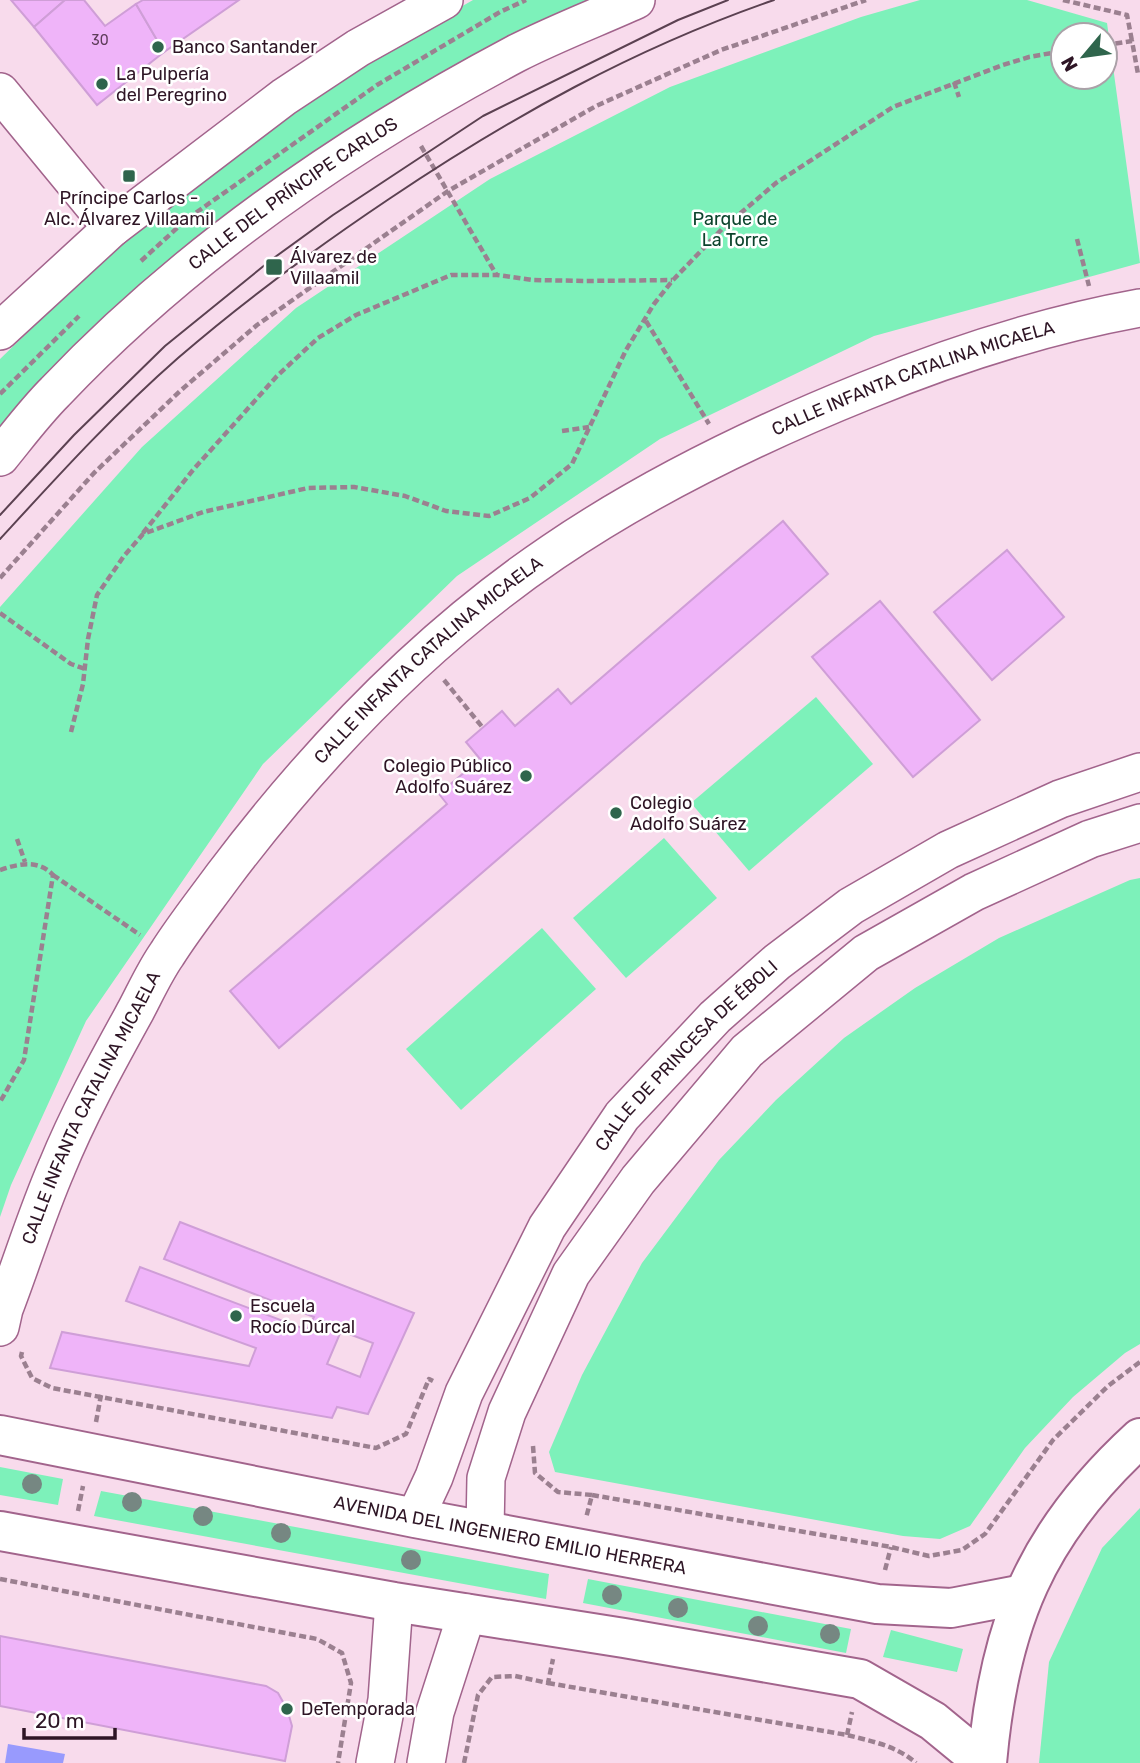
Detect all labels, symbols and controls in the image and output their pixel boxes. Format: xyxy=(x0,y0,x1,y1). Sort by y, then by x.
north arrow xyxy=(1049,21,1119,91)
house number: 30 xyxy=(91,32,109,49)
place label: Banco Santander xyxy=(172,36,317,58)
marker: Banco Santander xyxy=(150,39,166,55)
text: N xyxy=(1056,52,1083,76)
place label: La Pulpería del Peregrino xyxy=(116,63,227,106)
marker: La Pulpería del Peregrino xyxy=(94,76,110,92)
street label: CALLE DEL PRÍNCIPE CARLOS xyxy=(184,112,402,275)
marker: Príncipe Carlos - Alc. Álvarez Villaamil xyxy=(121,168,137,184)
place label: Príncipe Carlos - Alc. Álvarez Villaamil xyxy=(44,187,214,230)
park label: Parque de La Torre xyxy=(693,208,777,251)
place label: Álvarez de Villaamil xyxy=(290,246,377,289)
marker: Álvarez de Villaamil xyxy=(264,257,284,277)
street label: CALLE INFANTA CATALINA MICAELA xyxy=(768,316,1057,440)
street label: CALLE INFANTA CATALINA MICAELA xyxy=(309,552,547,768)
place label: Colegio Público Adolfo Suárez xyxy=(383,755,512,798)
marker: Colegio Público Adolfo Suárez xyxy=(518,768,534,784)
place label: Colegio Adolfo Suárez xyxy=(630,792,747,835)
marker: Colegio Adolfo Suárez xyxy=(608,805,624,821)
street label: CALLE DE PRINCESA DE ÉBOLI xyxy=(591,956,782,1155)
street label: CALLE INFANTA CATALINA MICAELA xyxy=(17,967,165,1247)
place label: Escuela Rocío Dúrcal xyxy=(250,1295,355,1338)
marker: Escuela Rocío Dúrcal xyxy=(228,1308,244,1324)
street label: AVENIDA DEL INGENIERO EMILIO HERRERA xyxy=(332,1491,688,1579)
scale bar xyxy=(24,1696,116,1740)
place label: DeTemporada xyxy=(301,1698,415,1720)
marker: DeTemporada xyxy=(279,1701,295,1717)
text: 20 m xyxy=(35,1708,84,1733)

